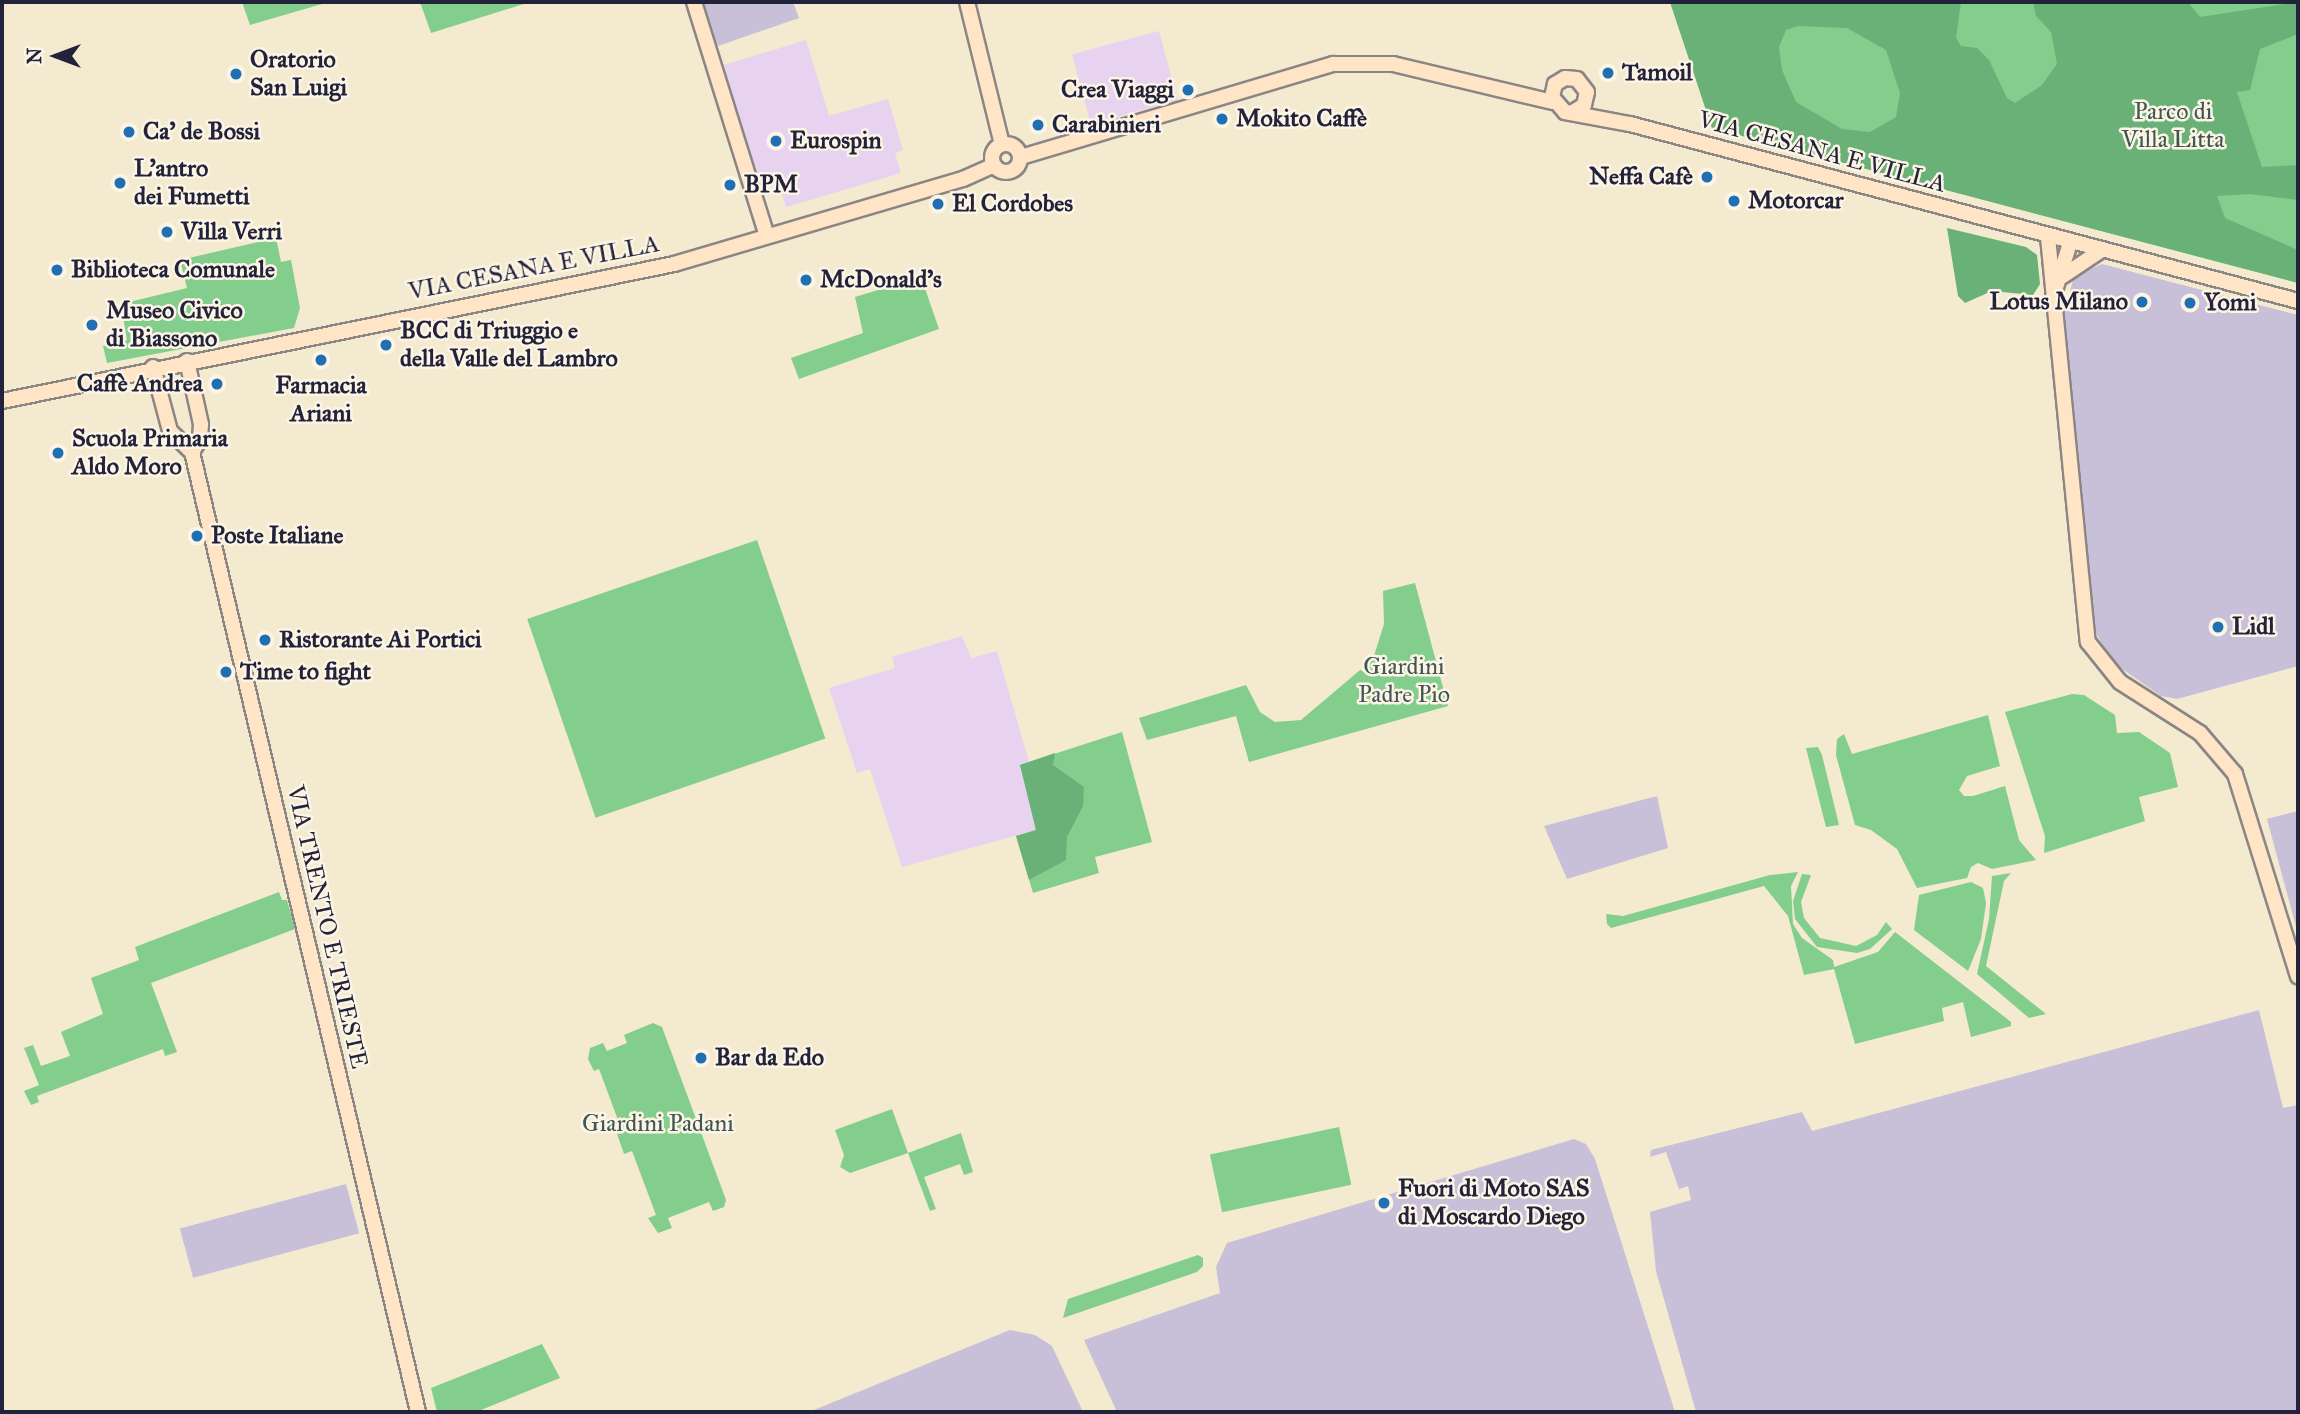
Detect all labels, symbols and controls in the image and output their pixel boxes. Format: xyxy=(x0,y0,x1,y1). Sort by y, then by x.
north arrow xyxy=(21,21,91,91)
place label: Oratorio San Luigi xyxy=(250,46,347,102)
text: N xyxy=(23,48,46,64)
place label: Tamoil xyxy=(1622,59,1693,87)
marker: Tamoil xyxy=(1600,65,1616,81)
marker: Oratorio San Luigi xyxy=(228,66,244,82)
place label: Crea Viaggi xyxy=(1061,76,1174,104)
marker: Crea Viaggi xyxy=(1180,82,1196,98)
park label: Parco di Villa Litta xyxy=(2122,98,2224,154)
place label: Mokito Caffè xyxy=(1236,105,1367,133)
street label: VIA CESANA E VILLA xyxy=(1695,105,1949,199)
place label: Carabinieri xyxy=(1052,111,1161,139)
marker: Mokito Caffè xyxy=(1214,111,1230,127)
marker: Carabinieri xyxy=(1030,117,1046,133)
place label: Ca' de Bossi xyxy=(143,118,260,146)
marker: Ca' de Bossi xyxy=(121,124,137,140)
place label: Eurospin xyxy=(790,127,881,155)
marker: Eurospin xyxy=(768,133,784,149)
place label: L'antro dei Fumetti xyxy=(134,155,250,211)
place label: Neffa Cafè xyxy=(1589,163,1693,191)
marker: Neffa Cafè xyxy=(1699,169,1715,185)
place label: BPM xyxy=(744,171,798,199)
marker: L'antro dei Fumetti xyxy=(112,175,128,191)
marker: BPM xyxy=(722,177,738,193)
place label: Motorcar xyxy=(1748,187,1844,215)
place label: El Cordobes xyxy=(952,190,1073,218)
marker: Motorcar xyxy=(1726,193,1742,209)
marker: El Cordobes xyxy=(930,196,946,212)
place label: Villa Verri xyxy=(181,218,282,246)
marker: Villa Verri xyxy=(159,224,175,240)
street label: VIA CESANA E VILLA xyxy=(406,230,662,306)
place label: Biblioteca Comunale xyxy=(71,256,275,284)
marker: Biblioteca Comunale xyxy=(49,262,65,278)
place label: McDonald's xyxy=(820,266,942,294)
marker: McDonald's xyxy=(798,272,814,288)
place label: Lotus Milano xyxy=(1990,288,2128,316)
place label: Yomi xyxy=(2204,289,2257,317)
marker: Lotus Milano xyxy=(2134,294,2150,310)
marker: Yomi xyxy=(2182,295,2198,311)
place label: Museo Civico di Biassono xyxy=(106,297,243,353)
marker: Museo Civico di Biassono xyxy=(84,317,100,333)
place label: BCC di Triuggio e della Valle del Lambro xyxy=(400,317,618,373)
marker: BCC di Triuggio e della Valle del Lambro xyxy=(378,337,394,353)
marker: Farmacia Ariani xyxy=(313,352,329,368)
place label: Caffè Andrea xyxy=(77,370,203,398)
place label: Farmacia Ariani xyxy=(275,372,367,428)
marker: Caffè Andrea xyxy=(209,376,225,392)
place label: Scuola Primaria Aldo Moro xyxy=(72,425,228,481)
marker: Scuola Primaria Aldo Moro xyxy=(50,445,66,461)
place label: Poste Italiane xyxy=(211,522,343,550)
marker: Poste Italiane xyxy=(189,528,205,544)
place label: Lidl xyxy=(2232,613,2275,641)
marker: Lidl xyxy=(2210,619,2226,635)
place label: Ristorante Ai Portici xyxy=(279,626,482,654)
marker: Ristorante Ai Portici xyxy=(257,632,273,648)
park label: Giardini Padre Pio xyxy=(1358,653,1450,709)
place label: Time to fight xyxy=(240,658,371,686)
marker: Time to fight xyxy=(218,664,234,680)
street label: VIA TRENTO E TRIESTE xyxy=(280,783,374,1071)
place label: Bar da Edo xyxy=(715,1044,824,1072)
marker: Bar da Edo xyxy=(693,1050,709,1066)
park label: Giardini Padani xyxy=(582,1110,734,1138)
place label: Fuori di Moto SAS di Moscardo Diego xyxy=(1398,1175,1589,1231)
marker: Fuori di Moto SAS di Moscardo Diego xyxy=(1376,1195,1392,1211)

